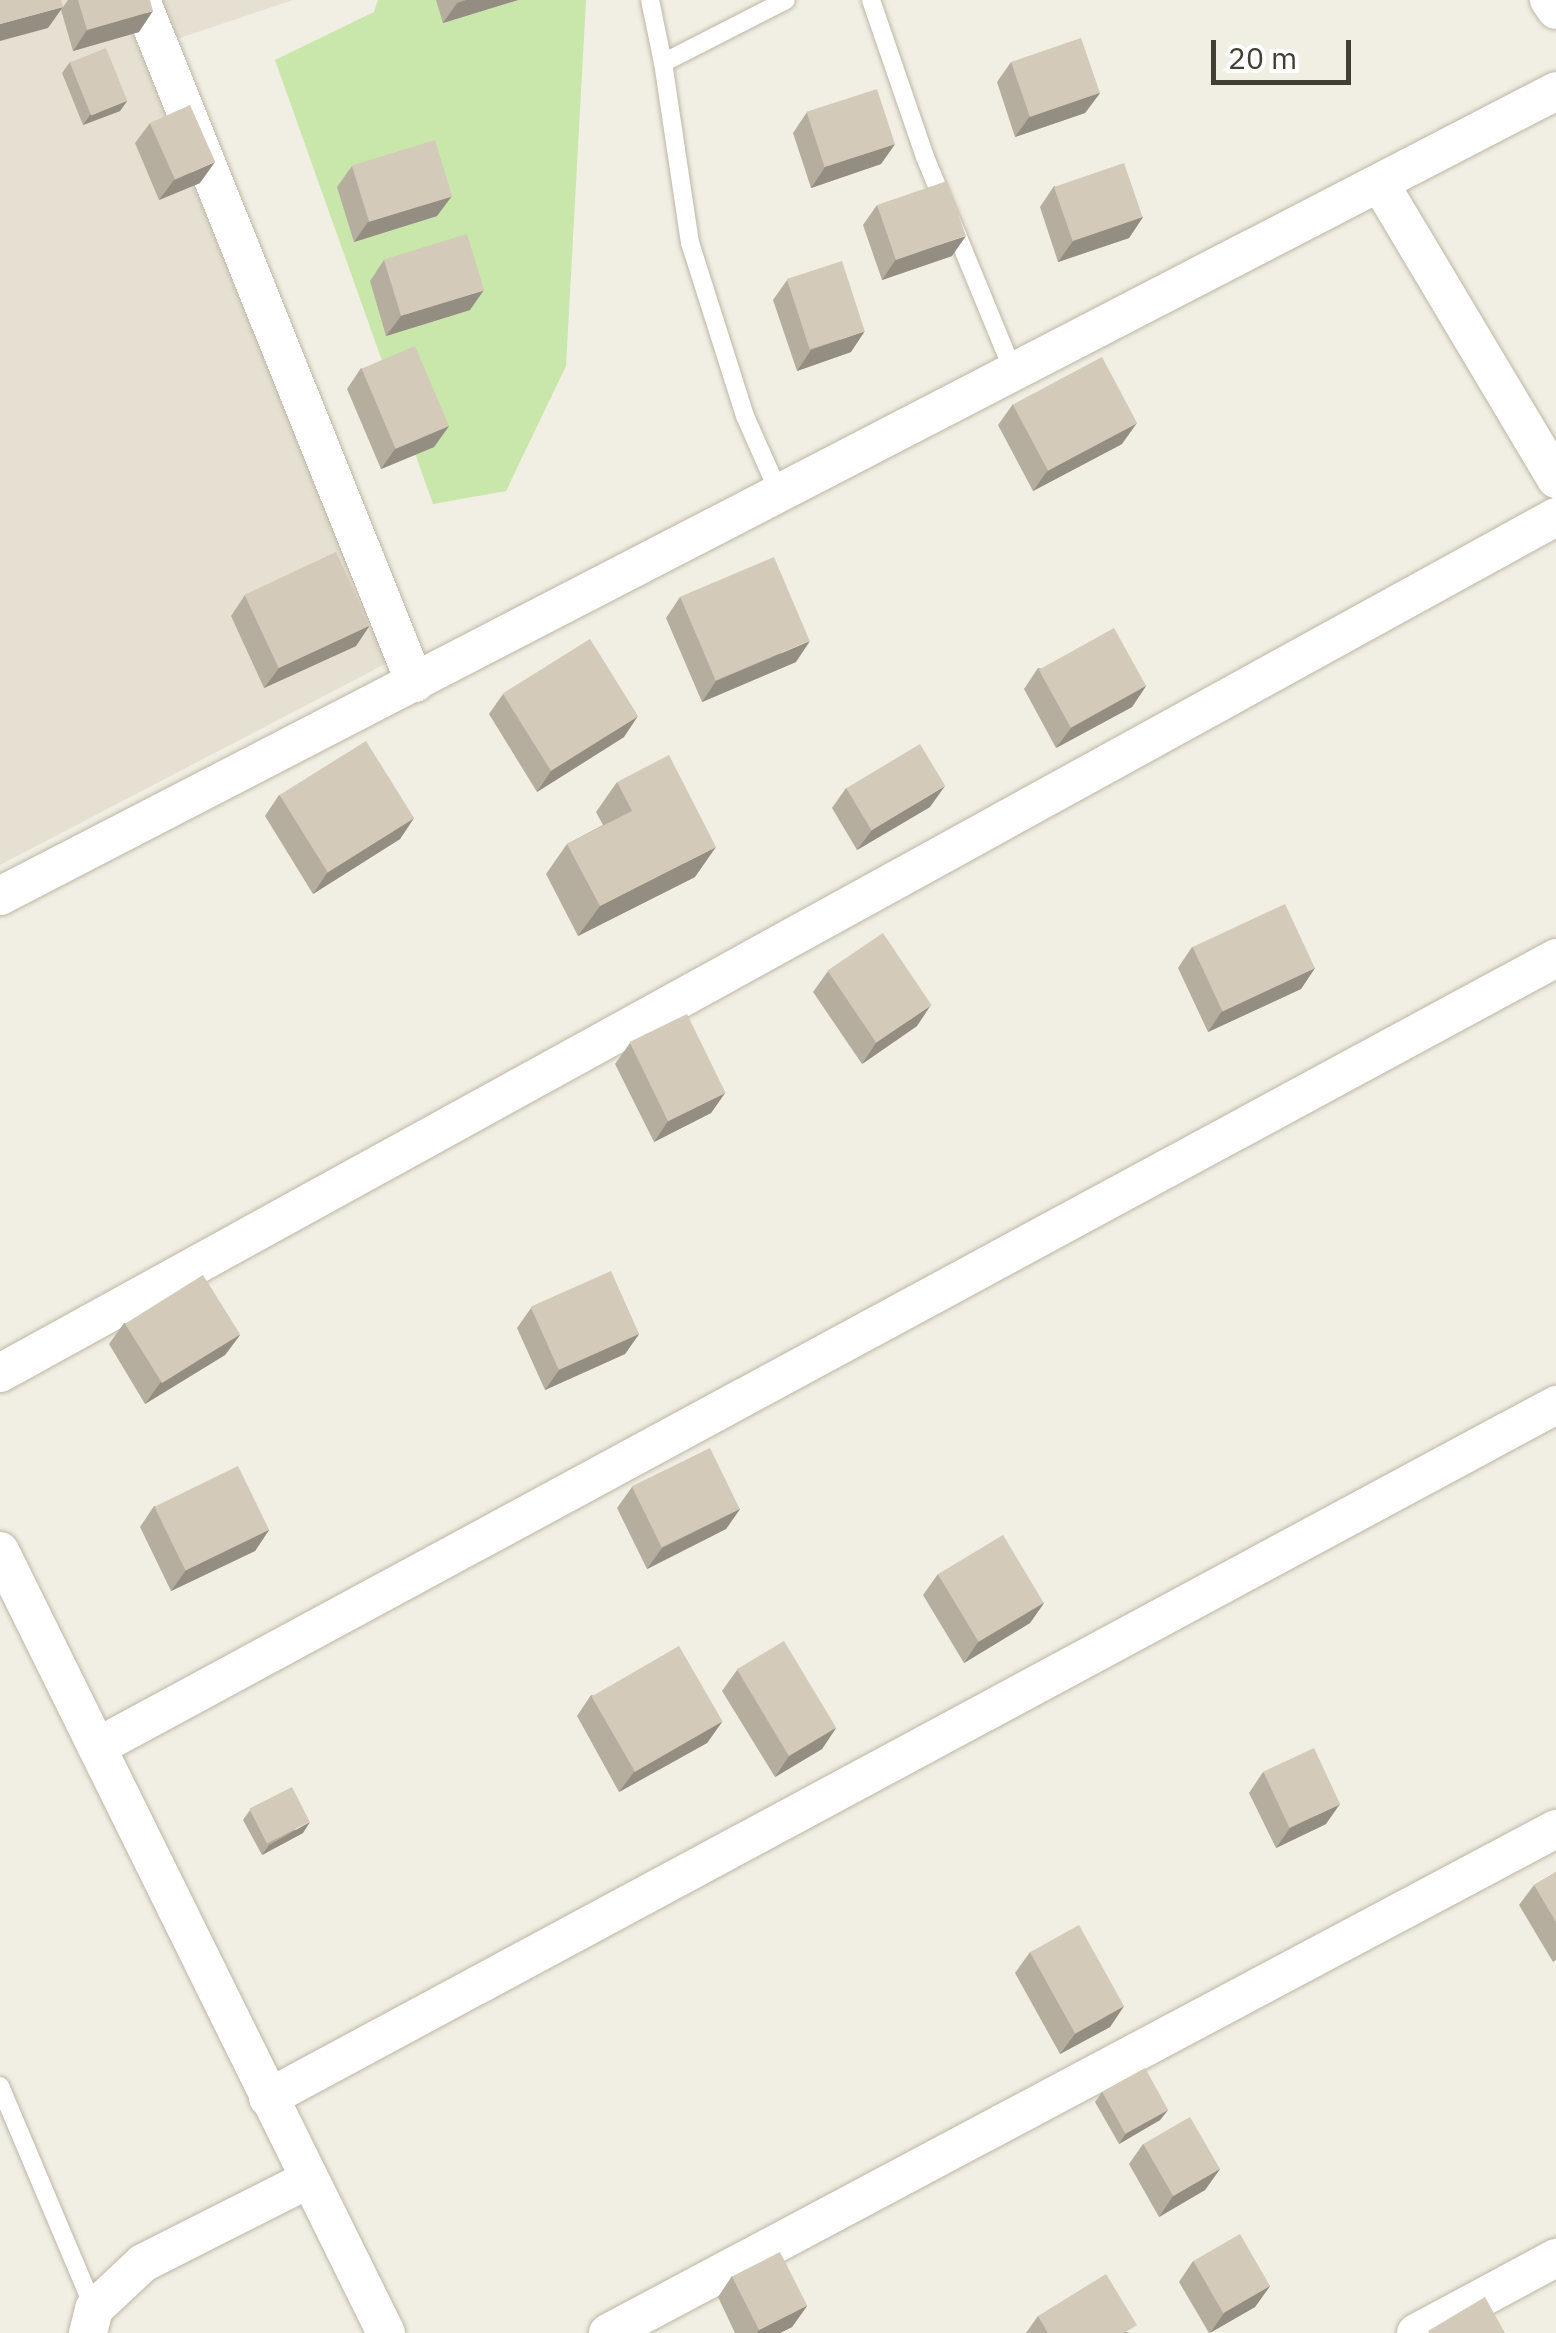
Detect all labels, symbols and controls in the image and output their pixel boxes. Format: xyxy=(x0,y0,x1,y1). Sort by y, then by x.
scale bar xyxy=(1216,20,1356,82)
text: 20 m xyxy=(1228,38,1297,77)

